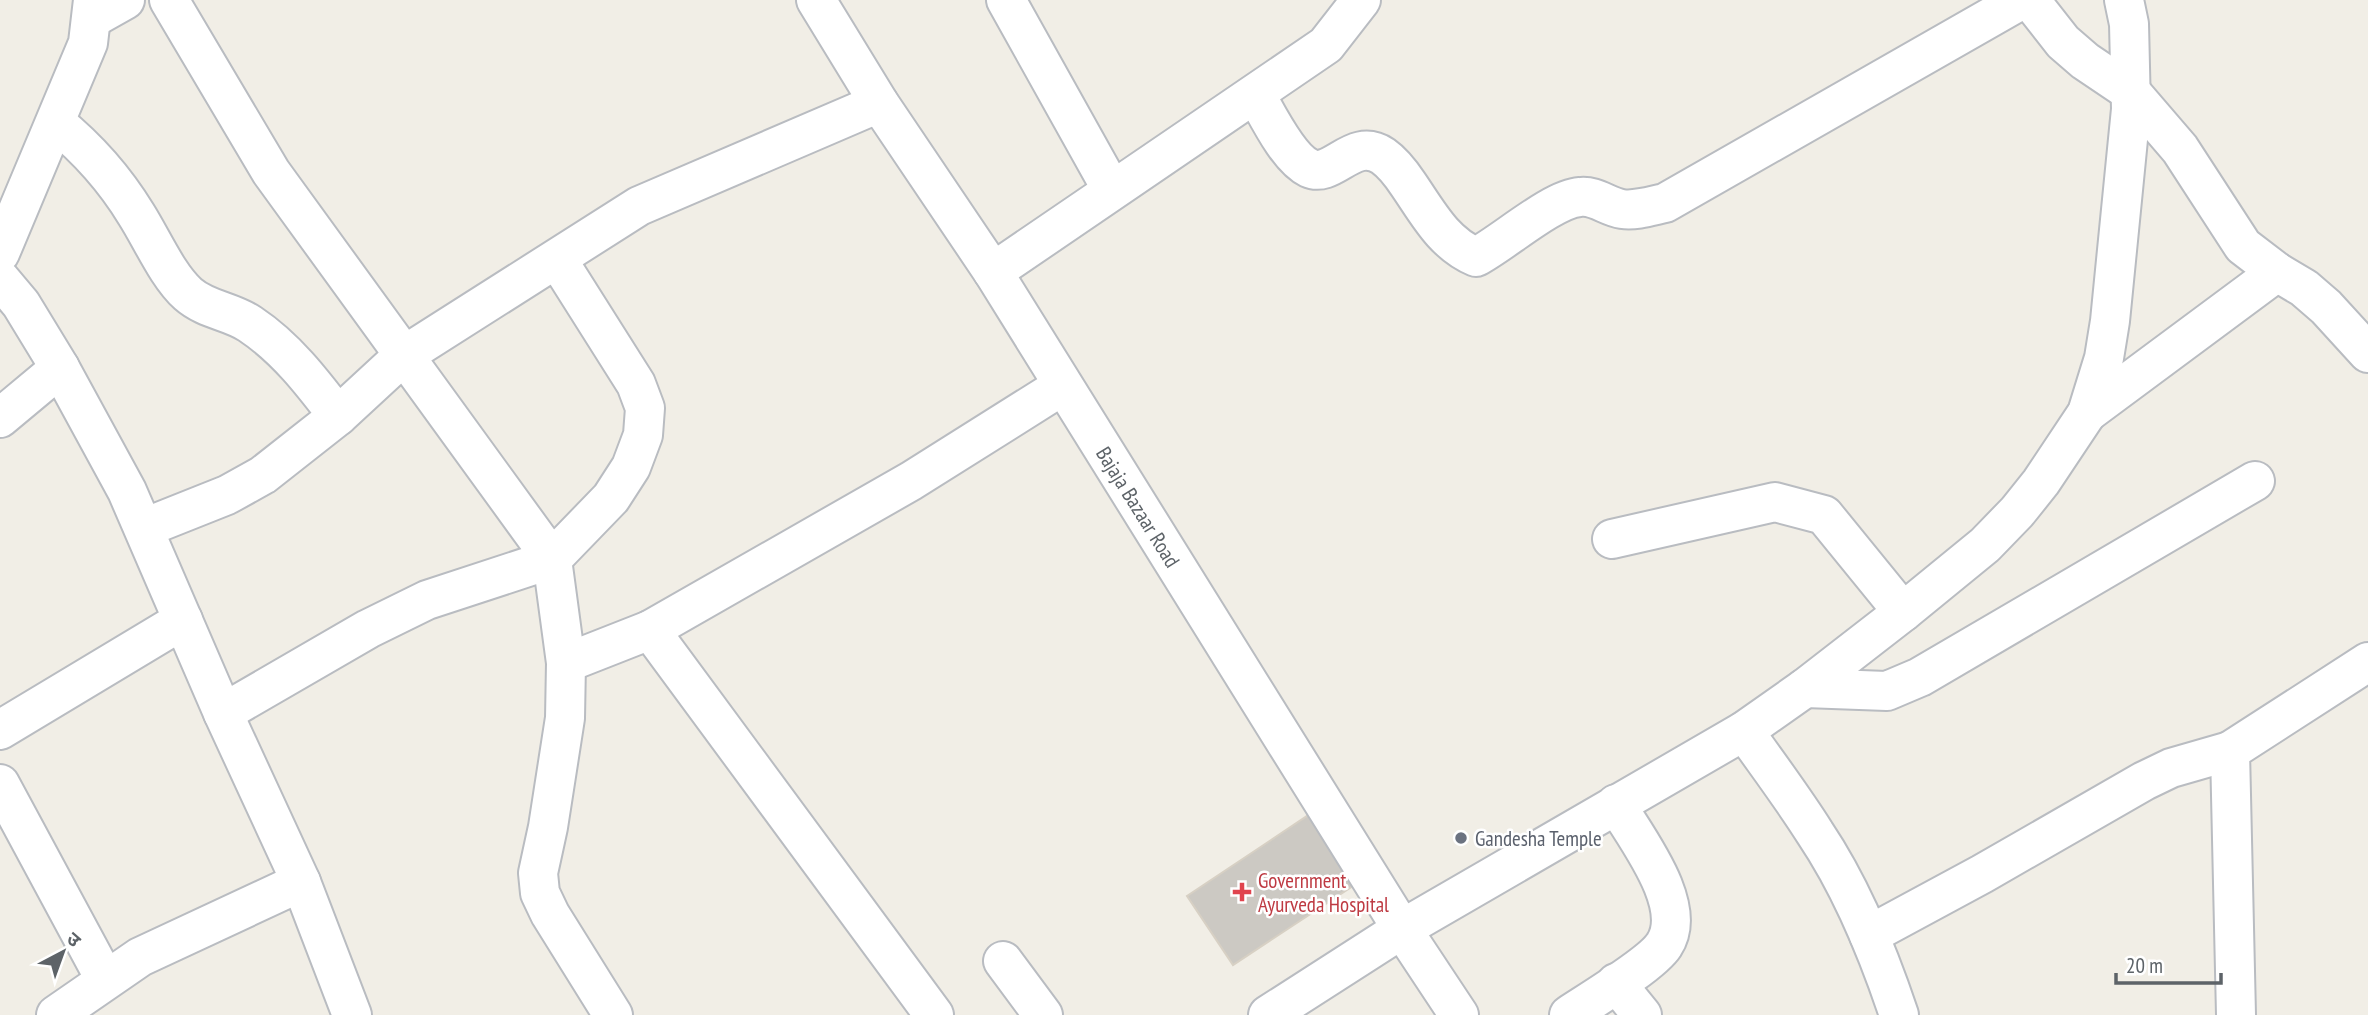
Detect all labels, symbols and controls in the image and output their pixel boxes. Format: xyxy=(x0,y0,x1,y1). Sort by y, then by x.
street label: Bajaja Bazaar Road xyxy=(1090,442,1186,572)
place label: Gandesha Temple xyxy=(1475,825,1602,852)
marker: Gandesha Temple xyxy=(1453,830,1469,846)
place label: Government Ayurveda Hospital xyxy=(1258,867,1389,918)
marker: Government Ayurveda Hospital xyxy=(1232,882,1252,902)
north arrow xyxy=(28,917,98,987)
text: उ xyxy=(62,926,87,952)
scale bar xyxy=(2116,942,2221,986)
text: 20 m xyxy=(2126,952,2163,979)

